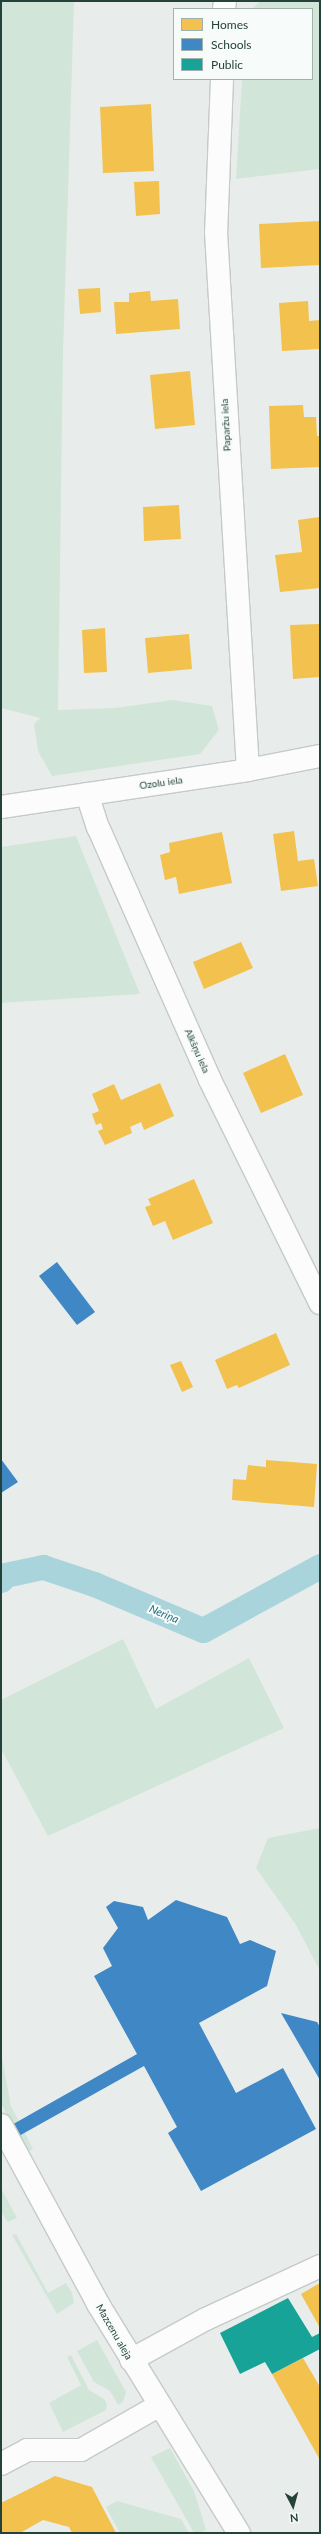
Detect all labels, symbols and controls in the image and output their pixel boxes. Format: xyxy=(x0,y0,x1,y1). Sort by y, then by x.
legend xyxy=(173,8,313,80)
text: Homes xyxy=(211,17,248,32)
text: Schools xyxy=(211,37,252,52)
text: Public xyxy=(211,57,243,72)
street label: Paparžu iela xyxy=(219,398,233,452)
street label: Ozolu iela xyxy=(139,774,183,792)
street label: Alkšņu iela xyxy=(182,1027,212,1075)
water label: Neriņa xyxy=(147,1602,181,1626)
street label: Mazcenu aleja xyxy=(93,2302,135,2362)
north arrow xyxy=(273,2486,313,2526)
text: N xyxy=(289,2512,299,2525)

